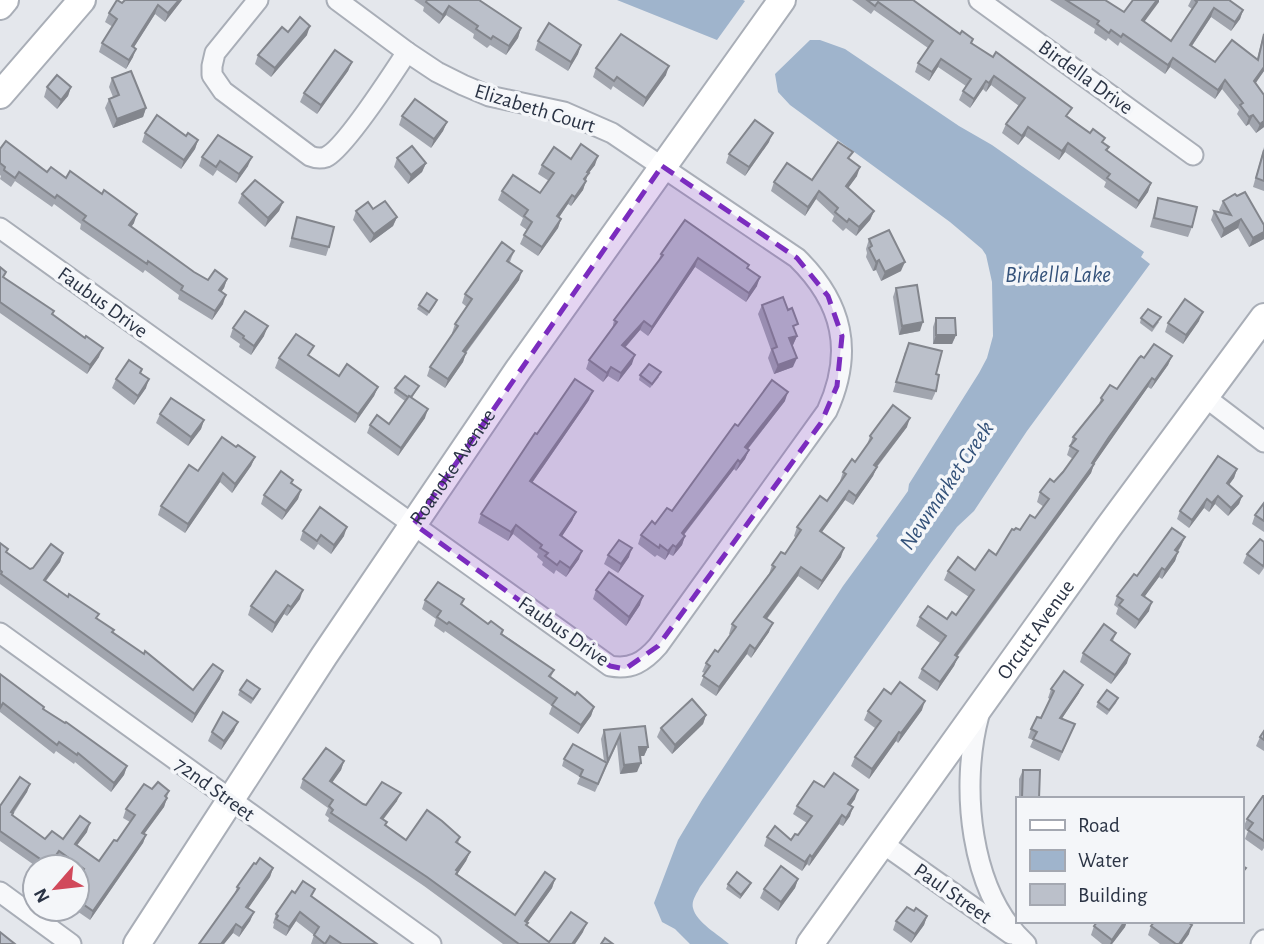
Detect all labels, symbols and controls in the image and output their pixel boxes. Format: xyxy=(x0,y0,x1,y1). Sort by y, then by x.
street label: Birdella Drive xyxy=(1035,36,1137,118)
street label: Elizabeth Court xyxy=(472,80,598,137)
street label: Faubus Drive xyxy=(54,263,151,342)
water label: Birdella Lake xyxy=(1005,264,1111,287)
street label: Roanoke Avenue xyxy=(406,405,499,529)
water label: Newmarket Creek xyxy=(896,417,999,554)
street label: Orcutt Avenue xyxy=(993,576,1078,683)
street label: Faubus Drive xyxy=(515,593,613,670)
street label: 72nd Street xyxy=(171,754,259,825)
legend xyxy=(1016,797,1243,923)
text: Road xyxy=(1078,815,1120,836)
text: Water xyxy=(1078,850,1128,871)
north arrow xyxy=(21,853,91,923)
street label: Paul Street xyxy=(910,859,995,928)
text: N xyxy=(31,885,54,906)
text: Building xyxy=(1078,885,1148,906)

